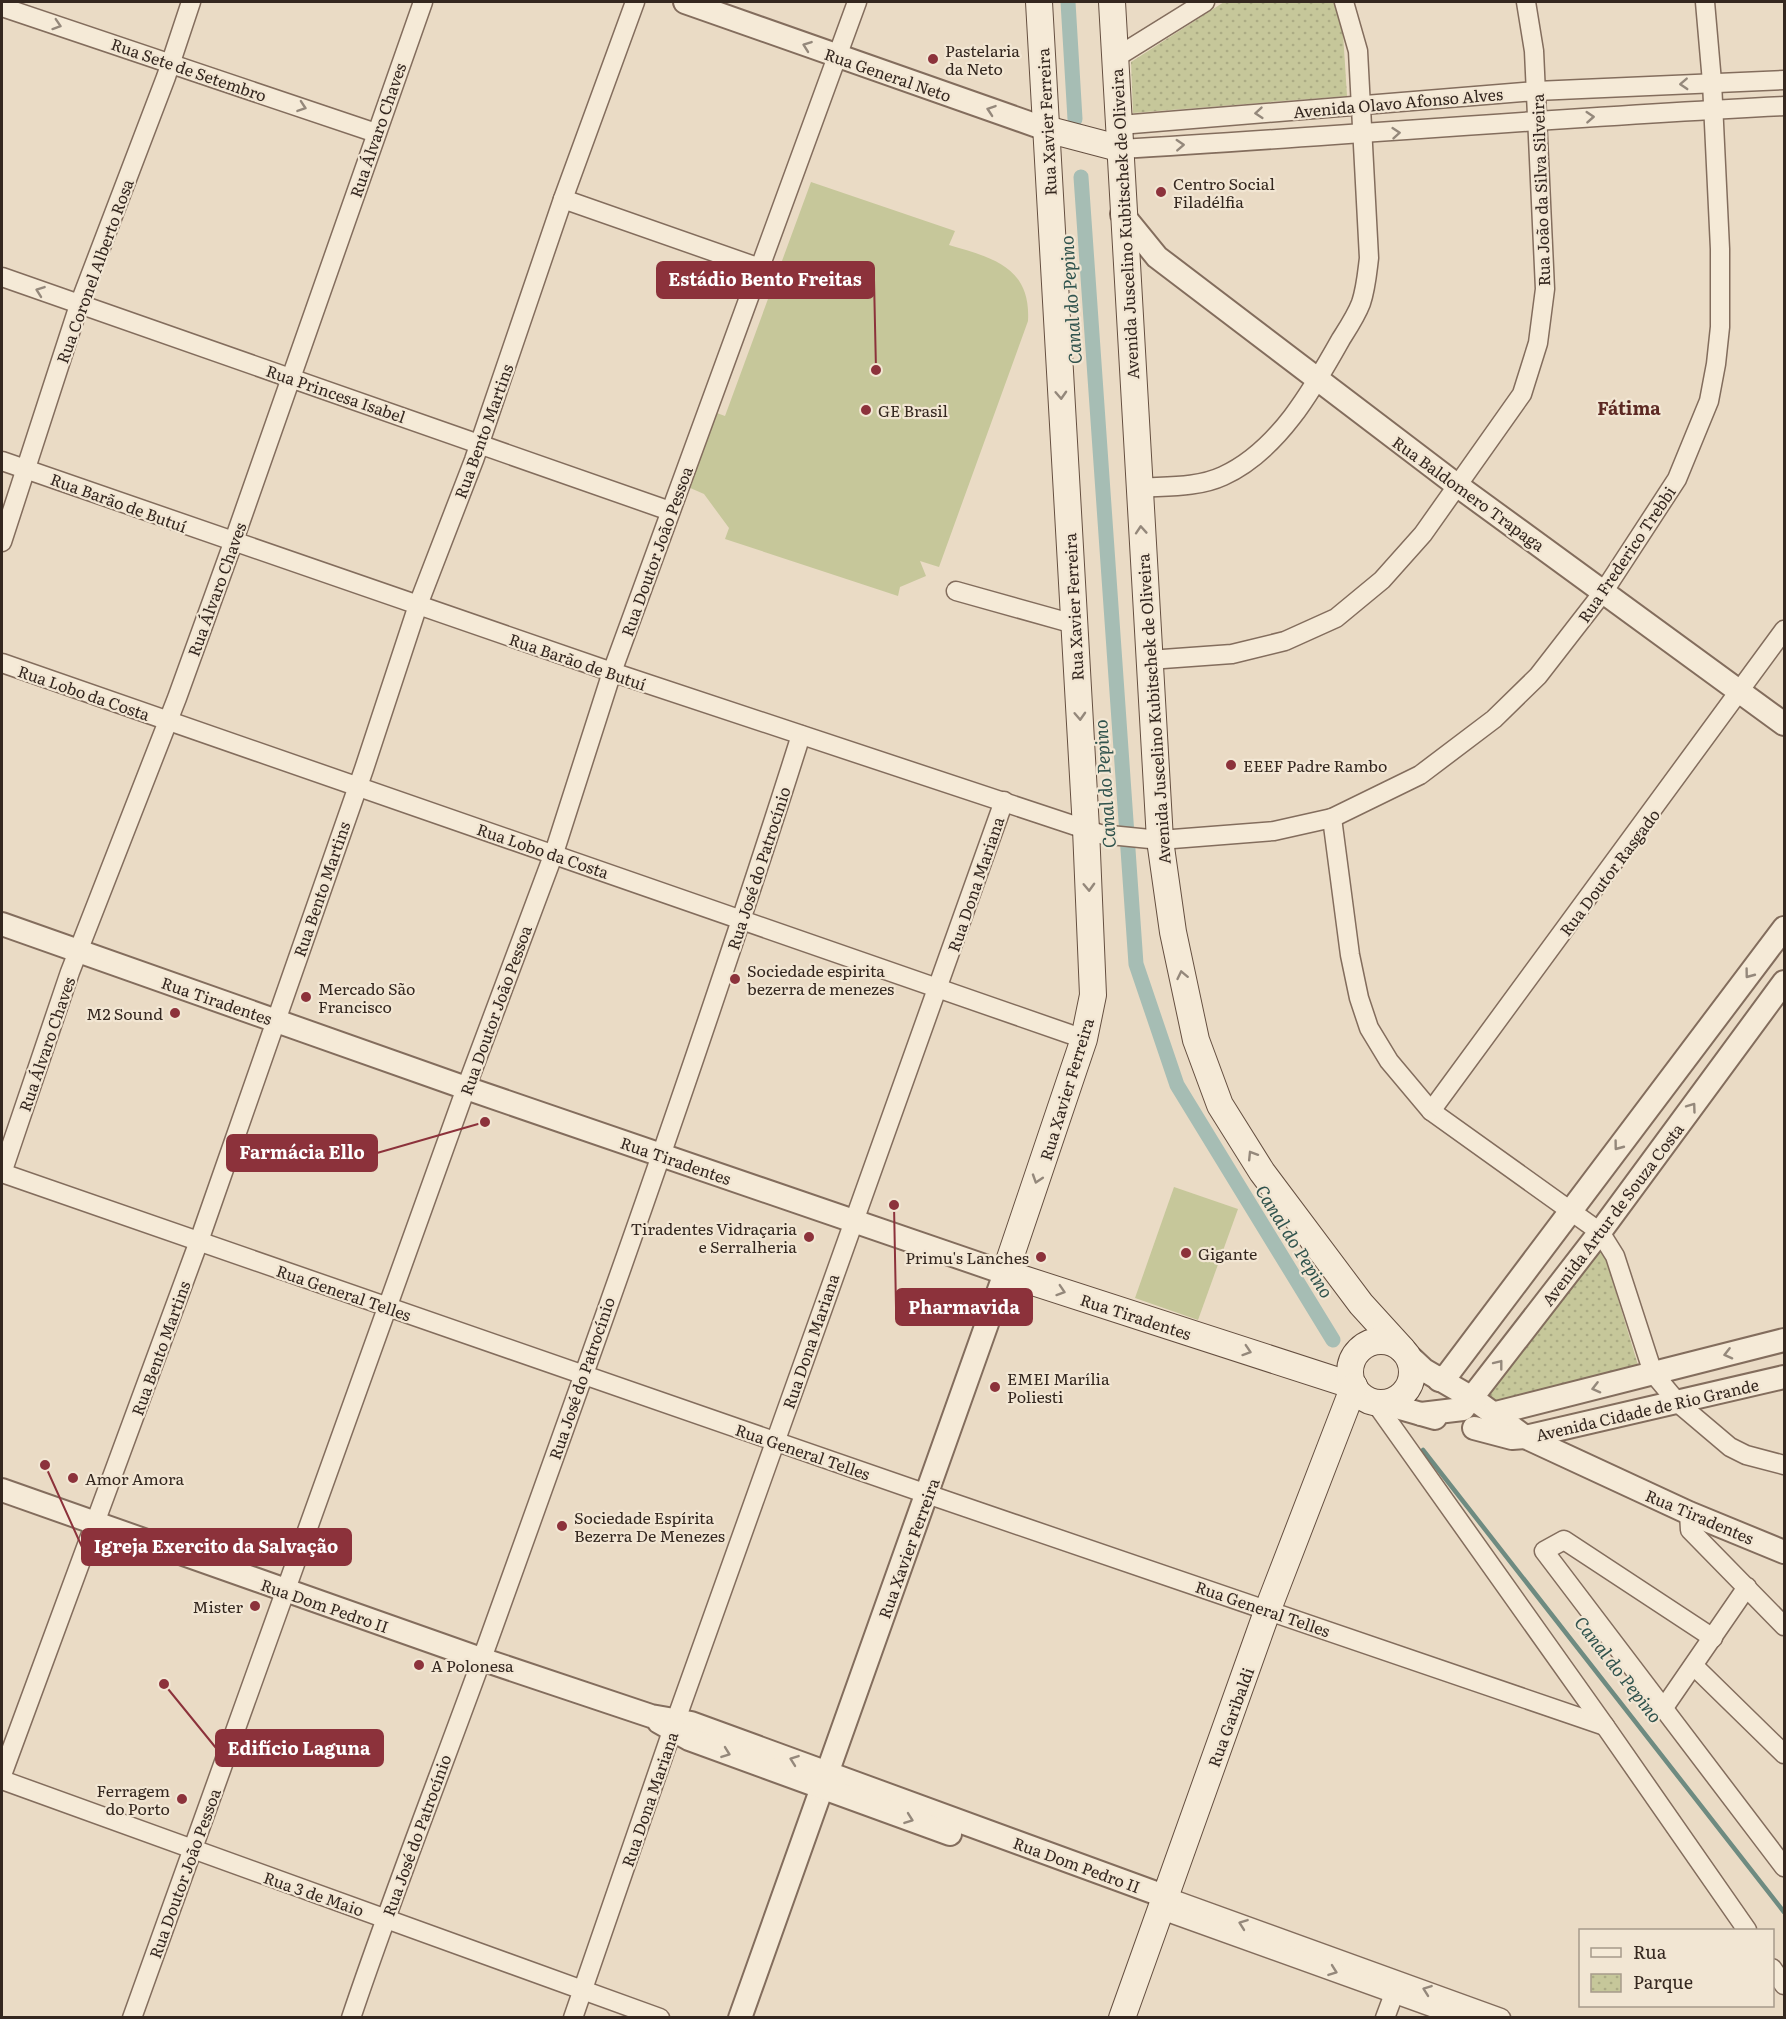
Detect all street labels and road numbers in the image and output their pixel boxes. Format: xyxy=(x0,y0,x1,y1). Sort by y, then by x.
street label: Rua Sete de Setembro xyxy=(108,31,270,107)
street label: Rua General Neto xyxy=(821,41,955,107)
street label: Rua Xavier Ferreira xyxy=(1030,47,1062,197)
street label: Rua Álvaro Chaves xyxy=(343,59,411,201)
street label: Avenida Juscelino Kubitschek de Oliveira xyxy=(1104,68,1144,380)
street label: Avenida Olavo Afonso Alves xyxy=(1292,81,1504,123)
street label: Rua João da Silva Silveira xyxy=(1525,93,1555,287)
street label: Rua Coronel Alberto Rosa xyxy=(49,175,139,367)
street label: Rua Princesa Isabel xyxy=(263,358,409,428)
street label: Rua Bento Martins xyxy=(447,360,519,502)
street label: Rua Baldomero Trapaga xyxy=(1388,430,1550,557)
street label: Rua Doutor João Pessoa xyxy=(614,462,698,639)
street label: Rua Barão de Butuí xyxy=(47,466,191,538)
street label: Rua Frederico Trebbi xyxy=(1571,481,1681,627)
street label: Rua Álvaro Chaves xyxy=(181,519,251,659)
street label: Rua Xavier Ferreira xyxy=(1057,532,1089,682)
street label: Avenida Juscelino Kubitschek de Oliveira xyxy=(1130,553,1176,865)
street label: Rua Barão de Butuí xyxy=(506,626,650,696)
street label: Rua Lobo da Costa xyxy=(15,658,154,726)
street label: Rua José do Patrocínio xyxy=(720,783,796,953)
street label: Rua Doutor Rasgado xyxy=(1553,803,1665,941)
street label: Rua Dona Mariana xyxy=(941,813,1009,955)
street label: Rua Lobo da Costa xyxy=(474,816,613,884)
street label: Rua Bento Martins xyxy=(287,818,355,960)
street label: Rua Doutor João Pessoa xyxy=(453,921,537,1098)
street label: Rua Tiradentes xyxy=(158,970,276,1030)
street label: Rua Álvaro Chaves xyxy=(12,973,80,1115)
street label: Rua Xavier Ferreira xyxy=(1033,1014,1099,1163)
street label: Avenida Artur de Souza Costa xyxy=(1535,1117,1689,1310)
street label: Rua Tiradentes xyxy=(617,1130,735,1190)
street label: Rua General Telles xyxy=(273,1258,415,1326)
street label: Rua Dona Mariana xyxy=(776,1270,844,1412)
street label: Rua Bento Martins xyxy=(124,1277,196,1419)
street label: Rua Tiradentes xyxy=(1077,1287,1195,1345)
street label: Rua José do Patrocínio xyxy=(542,1293,620,1463)
street label: Avenida Cidade de Rio Grande xyxy=(1533,1372,1761,1446)
street label: Rua General Telles xyxy=(732,1417,874,1485)
street label: Rua Xavier Ferreira xyxy=(871,1474,945,1622)
street label: Rua Tiradentes xyxy=(1642,1482,1758,1550)
street label: Rua Dom Pedro II xyxy=(258,1572,392,1638)
street label: Rua General Telles xyxy=(1192,1574,1334,1642)
street label: Rua Garibaldi xyxy=(1201,1664,1259,1770)
street label: Rua Dona Mariana xyxy=(615,1728,683,1870)
street label: Rua José do Patrocínio xyxy=(376,1751,456,1919)
street label: Rua Doutor João Pessoa xyxy=(142,1784,226,1961)
street label: Rua Dom Pedro II xyxy=(1010,1830,1144,1898)
street label: Rua 3 de Maio xyxy=(260,1865,368,1921)

